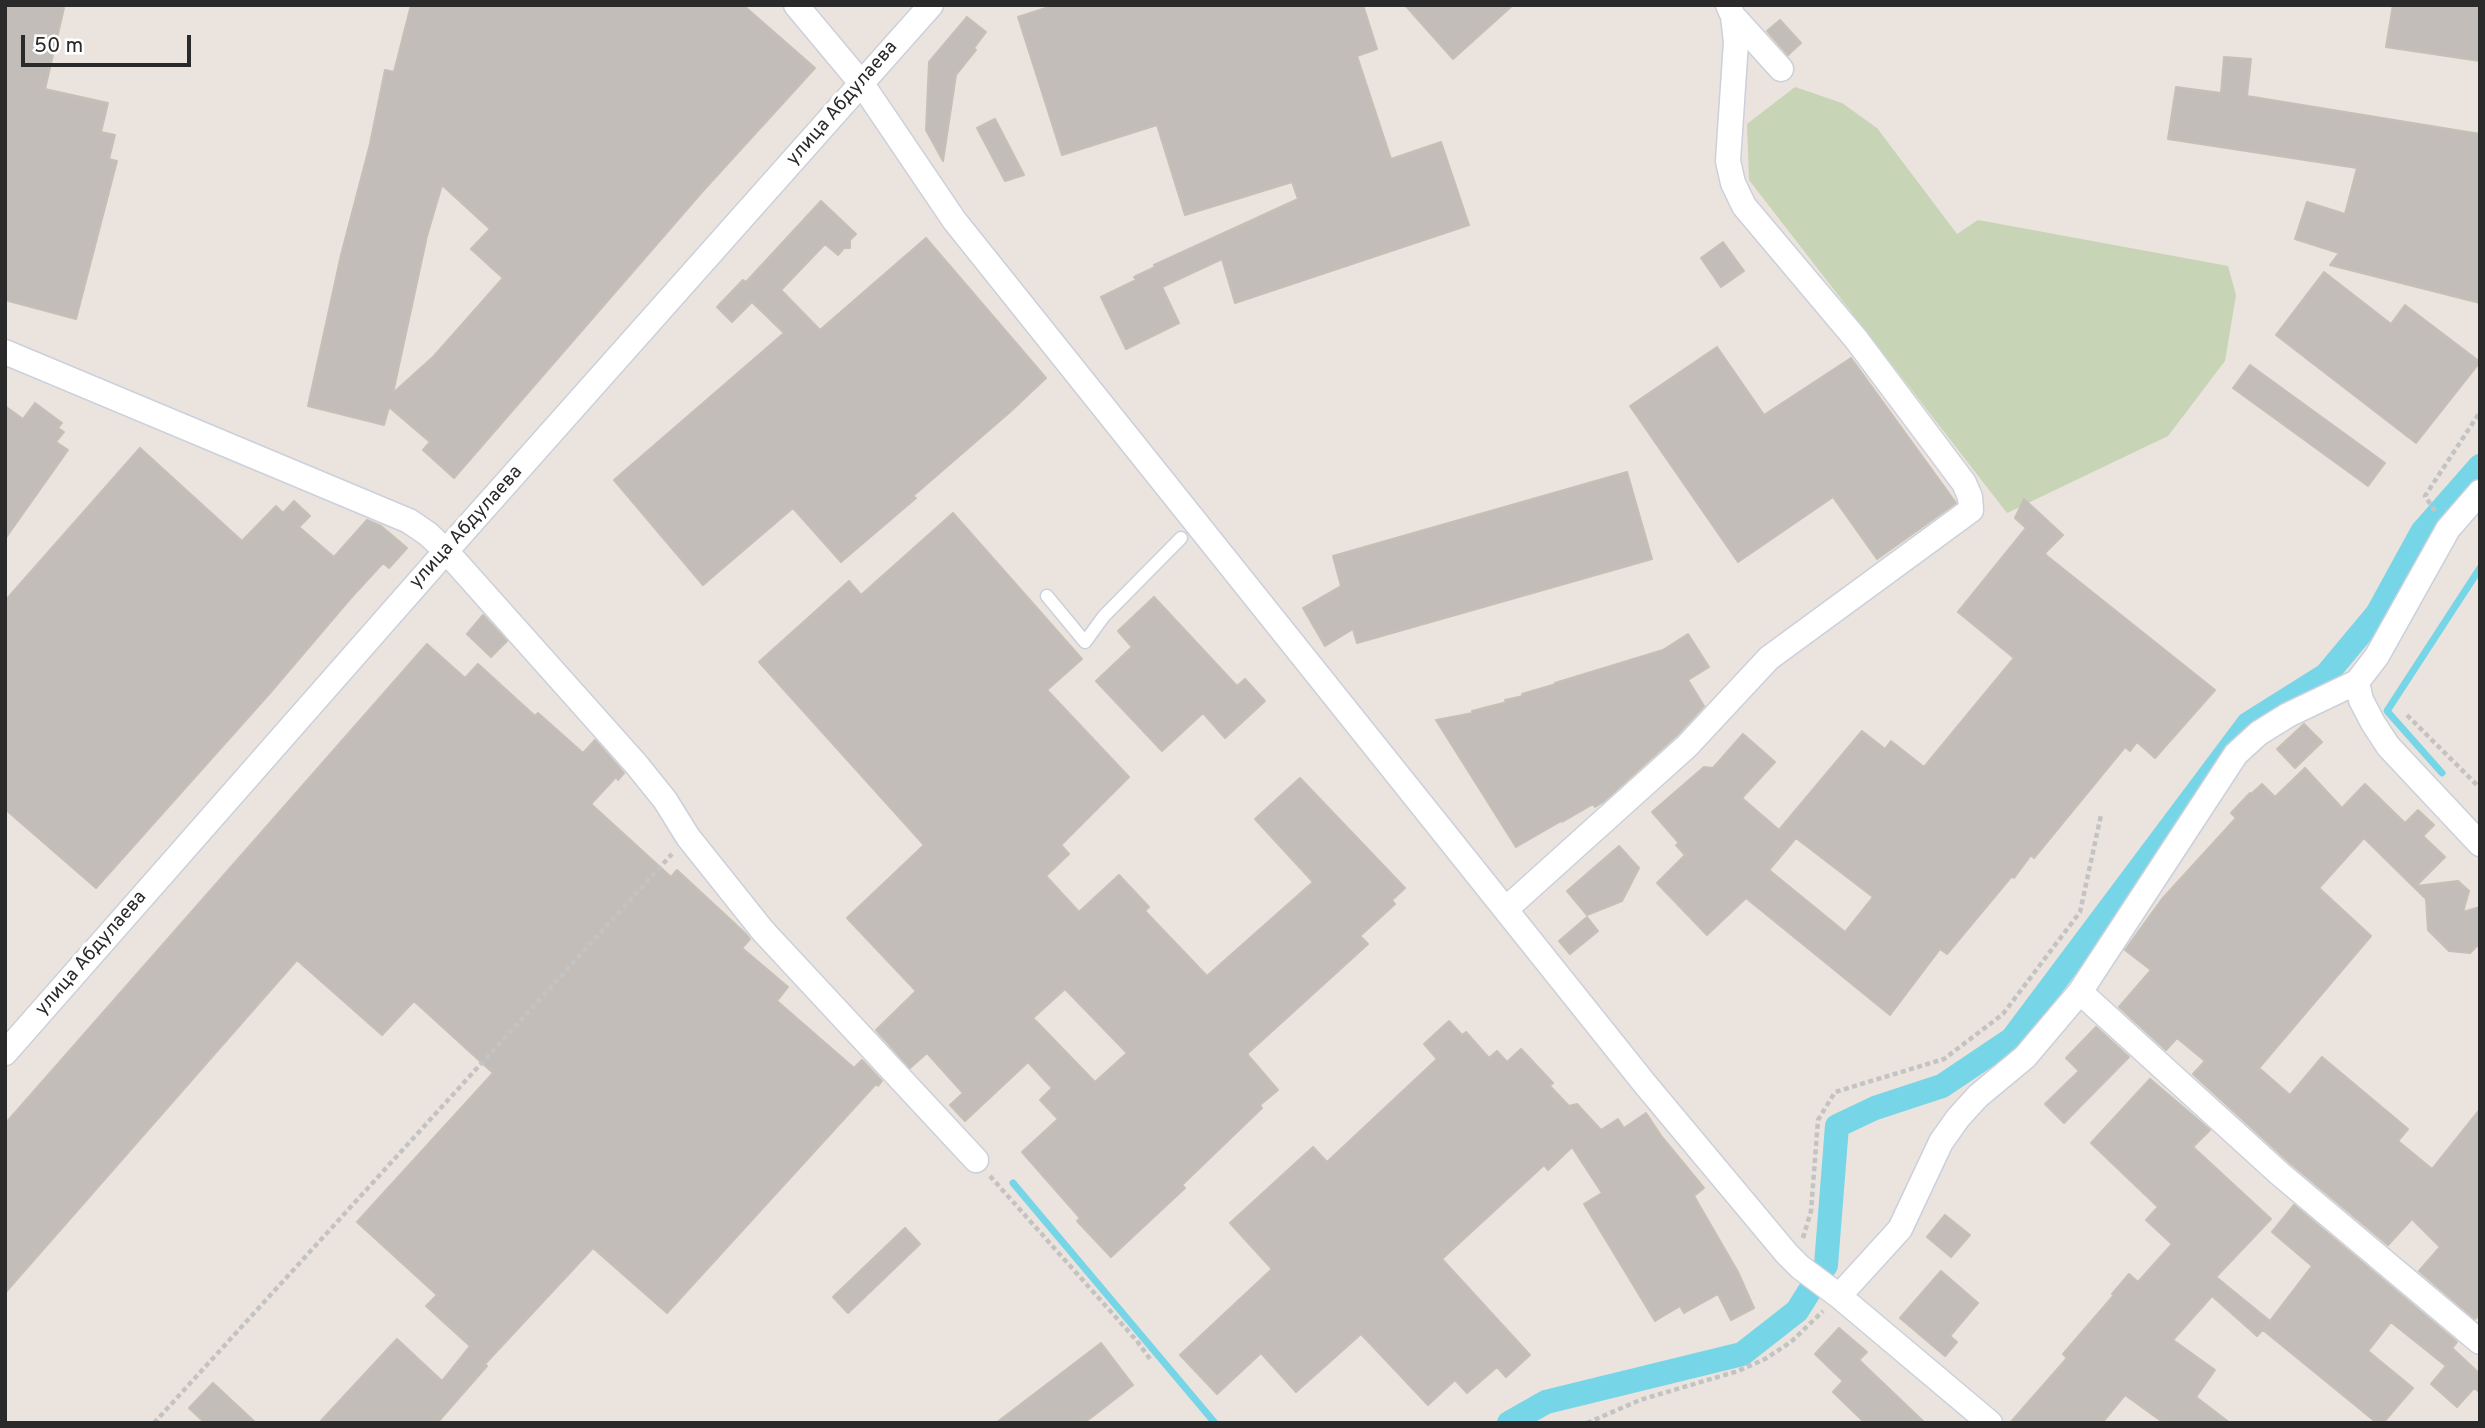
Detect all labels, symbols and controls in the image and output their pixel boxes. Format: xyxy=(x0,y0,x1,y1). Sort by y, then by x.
scale bar xyxy=(24,21,194,65)
text: 50 m xyxy=(34,33,83,60)
street label: улица Абдулаева xyxy=(783,37,903,171)
street label: улица Абдулаева xyxy=(406,462,528,594)
street label: улица Абдулаева xyxy=(32,887,152,1021)

